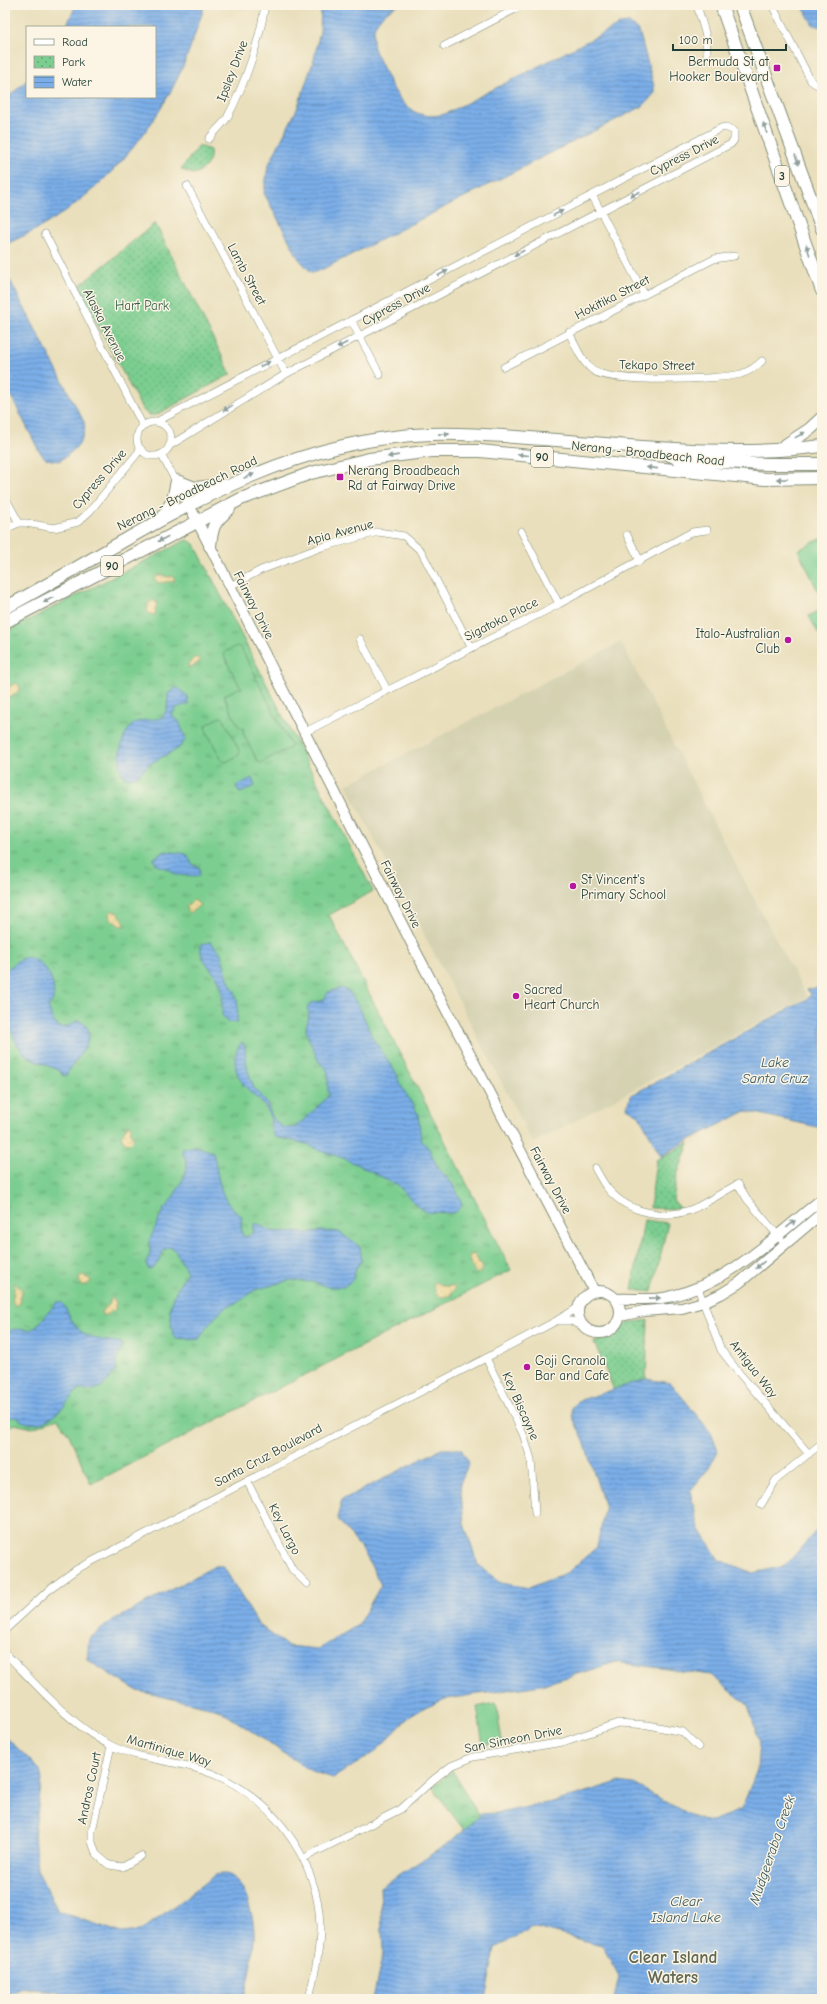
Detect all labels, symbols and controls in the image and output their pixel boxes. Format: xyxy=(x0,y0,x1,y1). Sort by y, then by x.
legend xyxy=(26,26,156,98)
scale bar xyxy=(673,26,786,52)
text: 100 m xyxy=(679,33,712,47)
text: Road xyxy=(62,35,88,49)
street label: Ipsley Drive xyxy=(213,38,251,104)
place label: Bermuda St at Hooker Boulevard xyxy=(669,54,770,84)
text: Park xyxy=(62,55,85,69)
marker: Bermuda St at Hooker Boulevard xyxy=(772,63,782,73)
text: Water xyxy=(62,75,92,89)
one-way arrow xyxy=(762,121,768,133)
street label: Cypress Drive xyxy=(647,131,721,179)
one-way arrow xyxy=(794,154,800,166)
road number: 3 xyxy=(775,166,789,186)
one-way arrow xyxy=(629,190,640,197)
one-way arrow xyxy=(552,210,564,216)
street label: Lamb Street xyxy=(225,241,270,308)
one-way arrow xyxy=(805,244,811,256)
one-way arrow xyxy=(513,250,525,256)
one-way arrow xyxy=(437,269,448,276)
street label: Hokitika Street xyxy=(572,271,653,322)
street label: Cypress Drive xyxy=(359,279,433,328)
street label: Alaska Avenue xyxy=(80,286,130,364)
park label: Hart Park xyxy=(115,298,170,313)
one-way arrow xyxy=(336,342,347,349)
street label: Tekapo Street xyxy=(619,357,696,373)
one-way arrow xyxy=(259,361,271,368)
one-way arrow xyxy=(222,405,234,412)
one-way arrow xyxy=(438,431,451,437)
one-way arrow xyxy=(794,432,806,439)
street label: Nerang - Broadbeach Road xyxy=(571,437,725,469)
street label: Cypress Drive xyxy=(69,445,130,512)
road number: 90 xyxy=(531,447,553,467)
one-way arrow xyxy=(517,452,529,458)
street label: Nerang - Broadbeach Road xyxy=(115,453,259,533)
one-way arrow xyxy=(387,453,399,459)
place label: Nerang Broadbeach Rd at Fairway Drive xyxy=(348,463,460,493)
one-way arrow xyxy=(646,464,658,471)
marker: Nerang Broadbeach Rd at Fairway Drive xyxy=(335,472,345,482)
one-way arrow xyxy=(244,473,255,479)
one-way arrow xyxy=(775,476,788,482)
street label: Apia Avenue xyxy=(305,516,375,548)
one-way arrow xyxy=(157,536,169,542)
road number: 90 xyxy=(101,556,123,576)
street label: Fairway Drive xyxy=(231,569,278,642)
street label: Sigatoka Place xyxy=(462,594,541,644)
one-way arrow xyxy=(42,596,54,603)
place label: Italo-Australian Club xyxy=(695,626,780,656)
marker: Italo-Australian Club xyxy=(783,635,793,645)
street label: Fairway Drive xyxy=(378,858,425,931)
place label: St Vincent's Primary School xyxy=(581,872,666,902)
marker: St Vincent's Primary School xyxy=(568,881,578,891)
place label: Sacred Heart Church xyxy=(524,982,599,1012)
marker: Sacred Heart Church xyxy=(511,991,521,1001)
water label: Lake Santa Cruz xyxy=(742,1054,809,1087)
street label: Fairway Drive xyxy=(527,1144,575,1217)
one-way arrow xyxy=(786,1219,796,1228)
one-way arrow xyxy=(754,1260,765,1269)
one-way arrow xyxy=(649,1295,662,1301)
street label: Antigua Way xyxy=(727,1337,781,1401)
place label: Goji Granola Bar and Cafe xyxy=(535,1353,609,1383)
marker: Goji Granola Bar and Cafe xyxy=(522,1362,532,1372)
street label: Key Biscayne xyxy=(499,1370,543,1443)
street label: Santa Cruz Boulevard xyxy=(212,1420,324,1490)
street label: Key Largo xyxy=(266,1501,304,1557)
street label: San Simeon Drive xyxy=(463,1722,564,1756)
street label: Martinique Way xyxy=(125,1731,213,1769)
street label: Andros Court xyxy=(74,1749,104,1826)
water label: Mudgeeraba Creek xyxy=(745,1793,799,1908)
water label: Clear Island Lake xyxy=(650,1893,721,1926)
district label: Clear Island Waters xyxy=(629,1948,717,1987)

